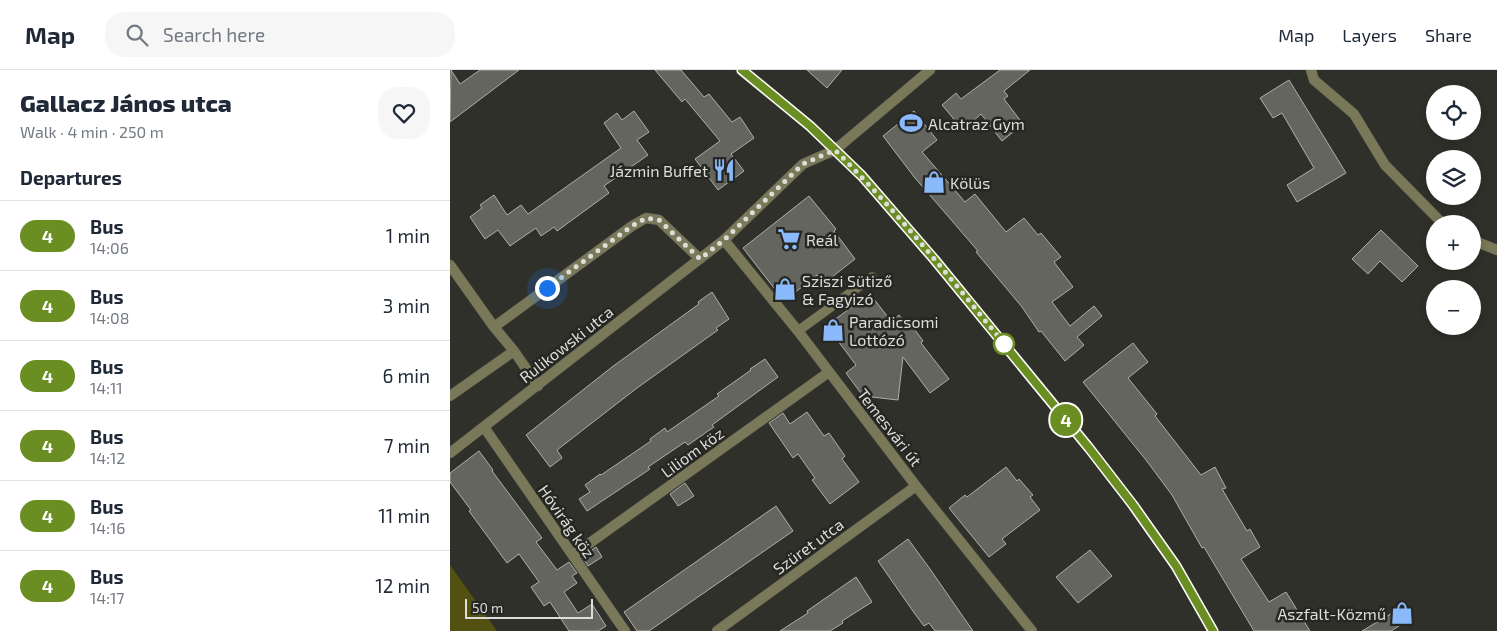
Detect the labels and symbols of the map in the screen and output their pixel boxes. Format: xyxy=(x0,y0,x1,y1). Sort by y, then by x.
sports icon: Alcatraz Gym xyxy=(898,110,924,136)
place label: Alcatraz Gym xyxy=(928,114,1025,133)
restaurant icon: Jázmin Buffet xyxy=(711,157,737,183)
place label: Jázmin Buffet xyxy=(610,161,708,180)
shop icon: Kölüs xyxy=(921,169,947,195)
place label: Kölüs xyxy=(950,173,990,192)
supermarket icon: Reál xyxy=(776,226,802,252)
place label: Reál xyxy=(806,230,838,249)
place label: Sziszi Sütiző & Fagyizó xyxy=(802,271,892,308)
your location xyxy=(535,276,560,301)
shop icon: Sziszi Sütiző & Fagyizó xyxy=(772,276,798,302)
street label: Rulikowski utca xyxy=(515,302,617,386)
place label: Paradicsomi Lottózó xyxy=(849,312,939,349)
shop icon: Paradicsomi Lottózó xyxy=(820,317,846,343)
unlabelled marker xyxy=(993,333,1015,355)
street label: Temesvári út xyxy=(854,384,926,470)
line badge: 4 xyxy=(1050,404,1082,436)
street label: Liliom köz xyxy=(657,423,727,481)
street label: Hóvirág köz xyxy=(535,481,599,561)
street label: Szüret utca xyxy=(769,514,847,578)
scale bar xyxy=(465,596,592,619)
shop icon: Aszfalt-Közmű xyxy=(1389,600,1415,626)
place label: Aszfalt-Közmű xyxy=(1277,604,1386,623)

